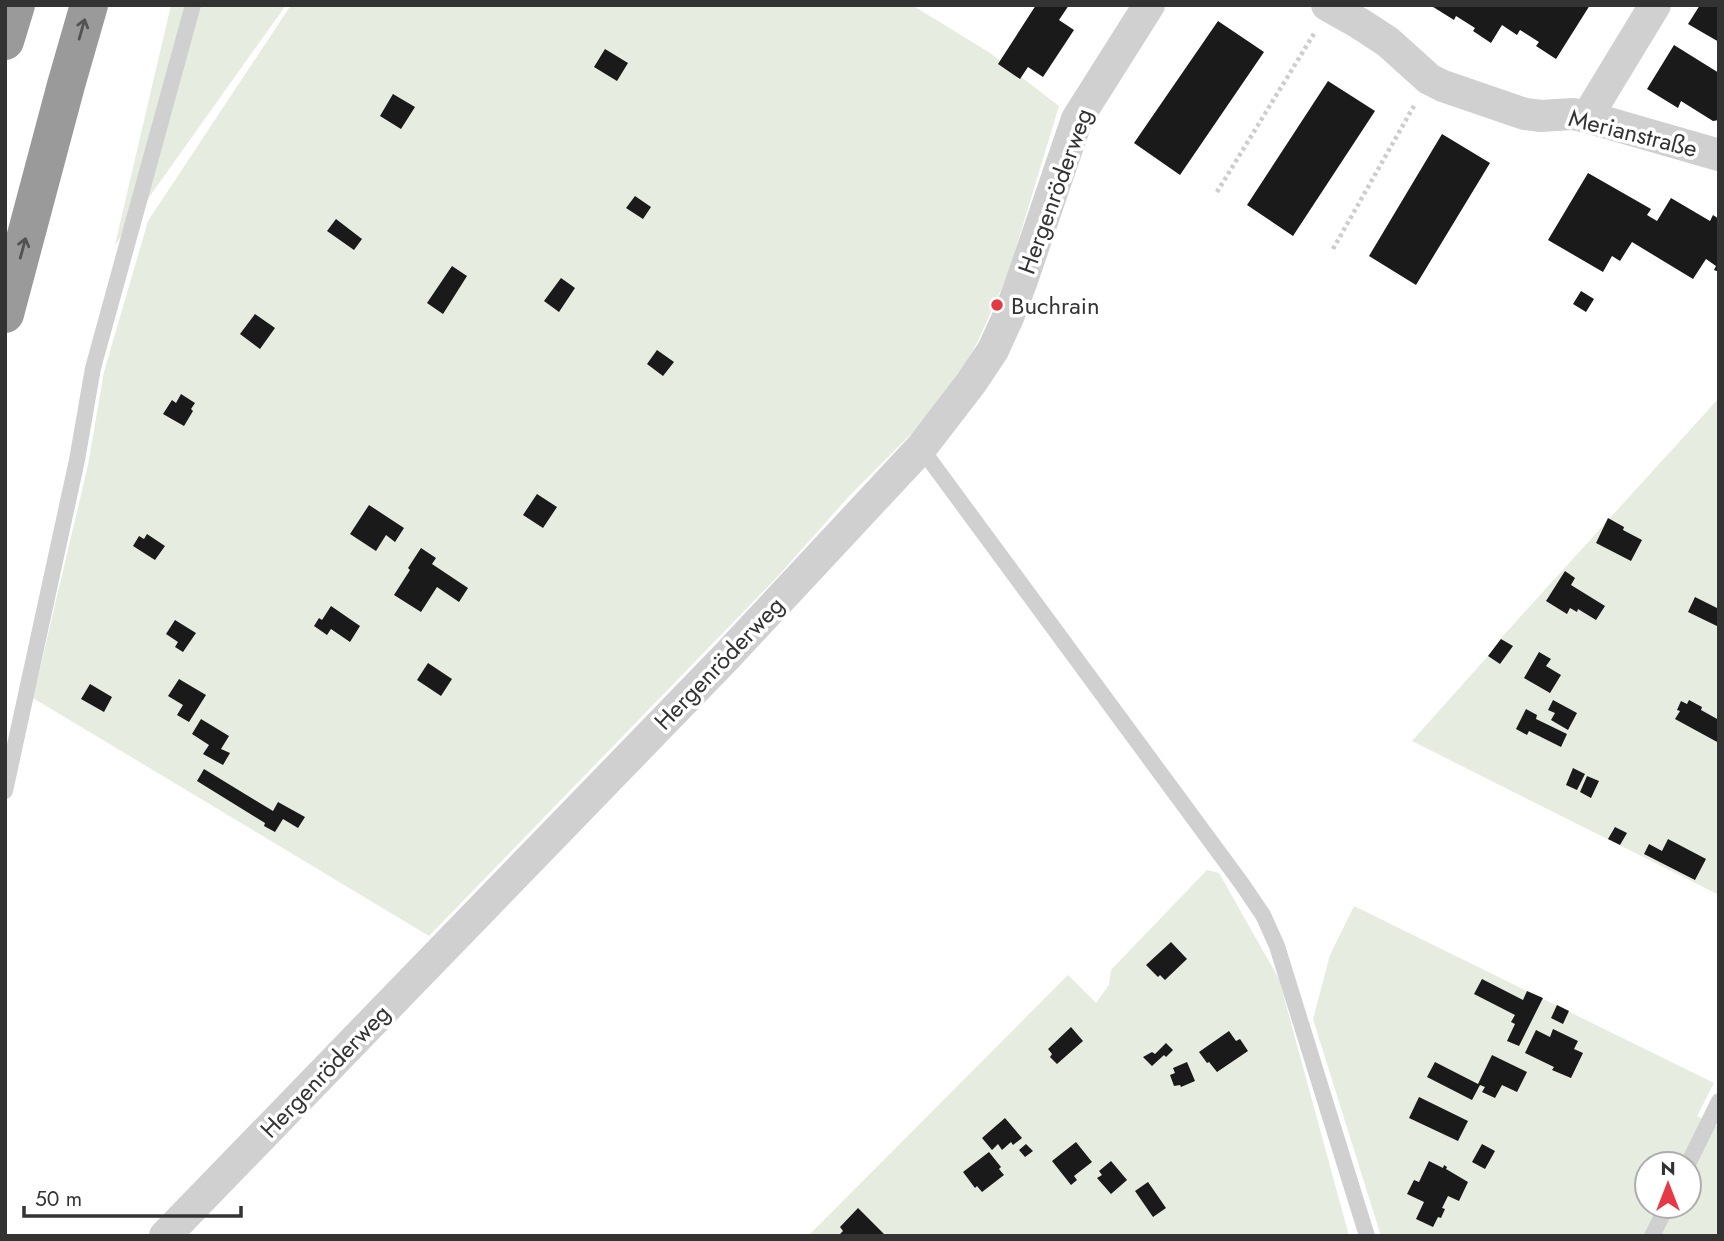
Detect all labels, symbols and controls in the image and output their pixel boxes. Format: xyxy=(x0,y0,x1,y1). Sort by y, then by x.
one-way arrow xyxy=(77,18,90,40)
street label: Merianstraße xyxy=(1565,100,1701,166)
street label: Hergenröderweg xyxy=(1009,103,1101,279)
one-way arrow xyxy=(17,237,30,260)
place label: Buchrain xyxy=(1011,288,1100,323)
marker: Buchrain xyxy=(989,297,1005,313)
street label: Hergenröderweg xyxy=(646,588,792,738)
street label: Hergenröderweg xyxy=(252,996,398,1146)
north arrow xyxy=(1633,1150,1703,1220)
text: N xyxy=(1660,1155,1676,1182)
scale bar xyxy=(24,1174,242,1218)
text: 50 m xyxy=(35,1184,82,1214)

